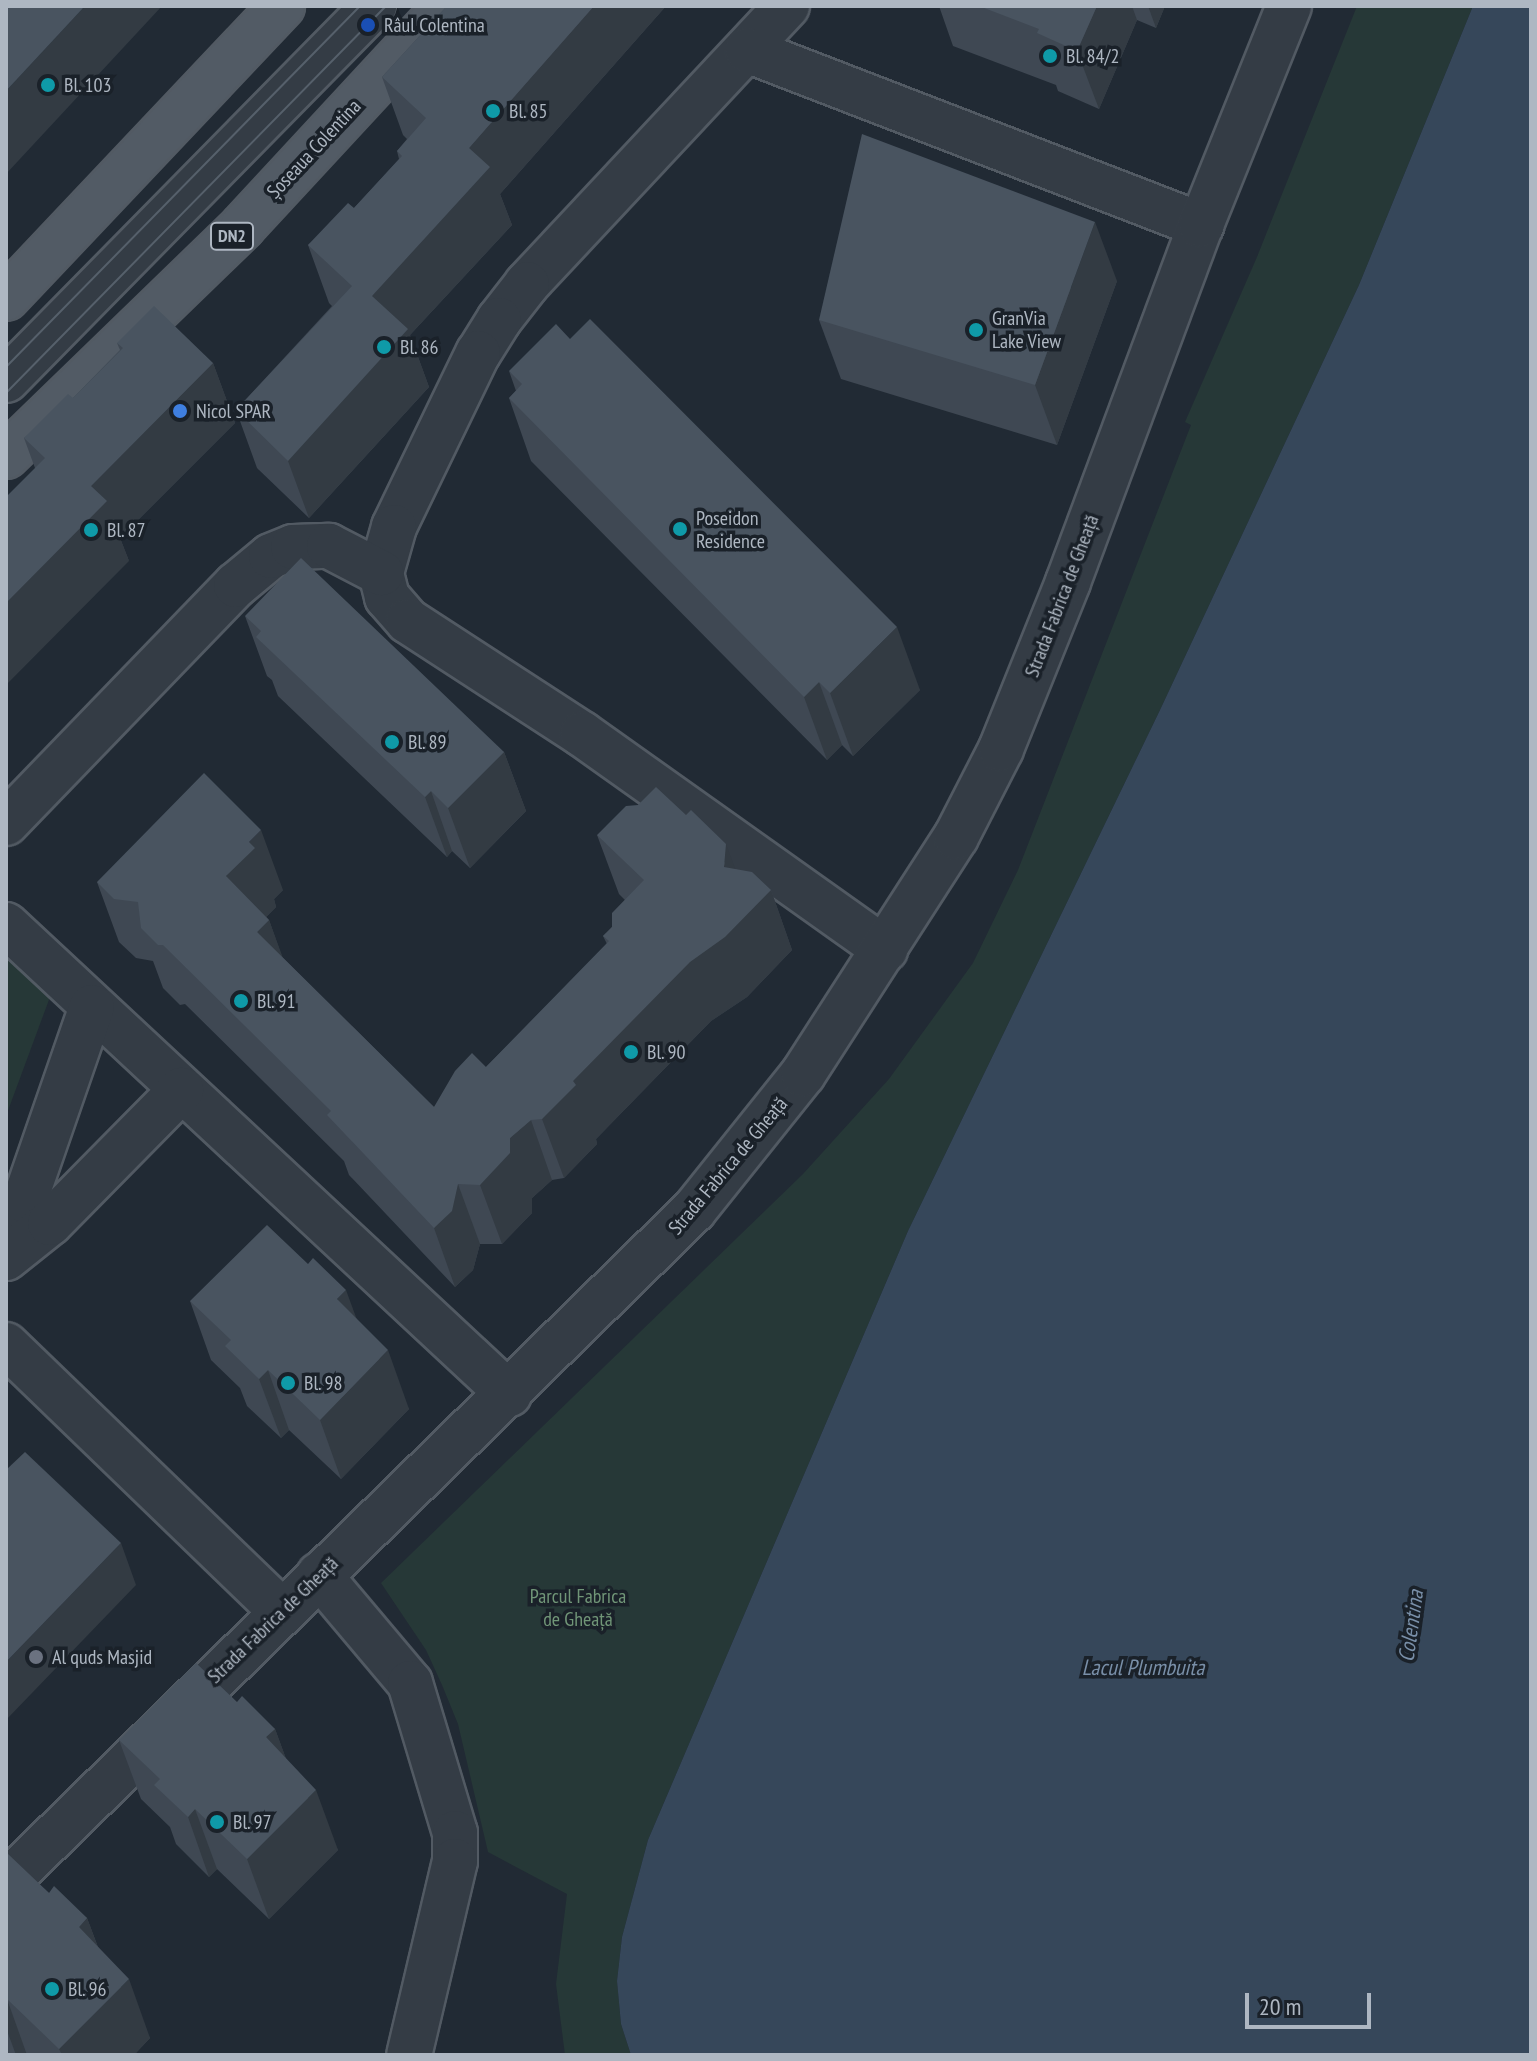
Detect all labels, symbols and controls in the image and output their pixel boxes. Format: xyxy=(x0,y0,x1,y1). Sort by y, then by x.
place label: Râul Colentina xyxy=(384,13,485,37)
marker: Râul Colentina xyxy=(359,16,377,34)
place label: Bl. 84/2 xyxy=(1066,44,1121,68)
marker: Bl. 84/2 xyxy=(1041,47,1059,65)
place label: Bl. 103 xyxy=(64,73,113,97)
marker: Bl. 103 xyxy=(39,76,57,94)
street label: Șoseaua Colentina xyxy=(262,94,366,204)
place label: Bl. 85 xyxy=(509,99,549,123)
marker: Bl. 85 xyxy=(484,102,502,120)
road number: DN2 xyxy=(210,222,254,250)
place label: GranVia Lake View xyxy=(992,306,1062,353)
marker: GranVia Lake View xyxy=(967,321,985,339)
place label: Bl. 86 xyxy=(400,335,440,359)
marker: Bl. 86 xyxy=(375,338,393,356)
place label: Nicol SPAR xyxy=(196,399,271,423)
marker: Nicol SPAR xyxy=(171,402,189,420)
place label: Poseidon Residence xyxy=(696,506,765,553)
street label: Strada Fabrica de Gheață xyxy=(1020,511,1104,681)
place label: Bl. 87 xyxy=(107,518,147,542)
marker: Poseidon Residence xyxy=(671,520,689,538)
marker: Bl. 87 xyxy=(82,521,100,539)
place label: Bl. 89 xyxy=(408,730,448,754)
marker: Bl. 89 xyxy=(383,733,401,751)
place label: Bl. 91 xyxy=(257,989,297,1013)
marker: Bl. 91 xyxy=(232,992,250,1010)
place label: Bl. 90 xyxy=(647,1040,687,1064)
marker: Bl. 90 xyxy=(622,1043,640,1061)
street label: Strada Fabrica de Gheață xyxy=(663,1092,793,1240)
place label: Bl. 98 xyxy=(304,1371,344,1395)
marker: Bl. 98 xyxy=(279,1374,297,1392)
street label: Strada Fabrica de Gheață xyxy=(203,1552,343,1688)
park label: Parcul Fabrica de Gheață xyxy=(530,1584,626,1631)
water label: Colentina xyxy=(1393,1588,1429,1664)
place label: Al quds Masjid xyxy=(52,1645,152,1669)
marker: Al quds Masjid xyxy=(27,1648,45,1666)
water label: Lacul Plumbuita xyxy=(1082,1655,1204,1681)
place label: Bl. 97 xyxy=(233,1810,273,1834)
marker: Bl. 97 xyxy=(208,1813,226,1831)
place label: Bl. 96 xyxy=(68,1977,108,2001)
scale bar xyxy=(1249,1977,1375,2027)
marker: Bl. 96 xyxy=(43,1980,61,1998)
text: 20 m xyxy=(1259,1991,1301,2022)

